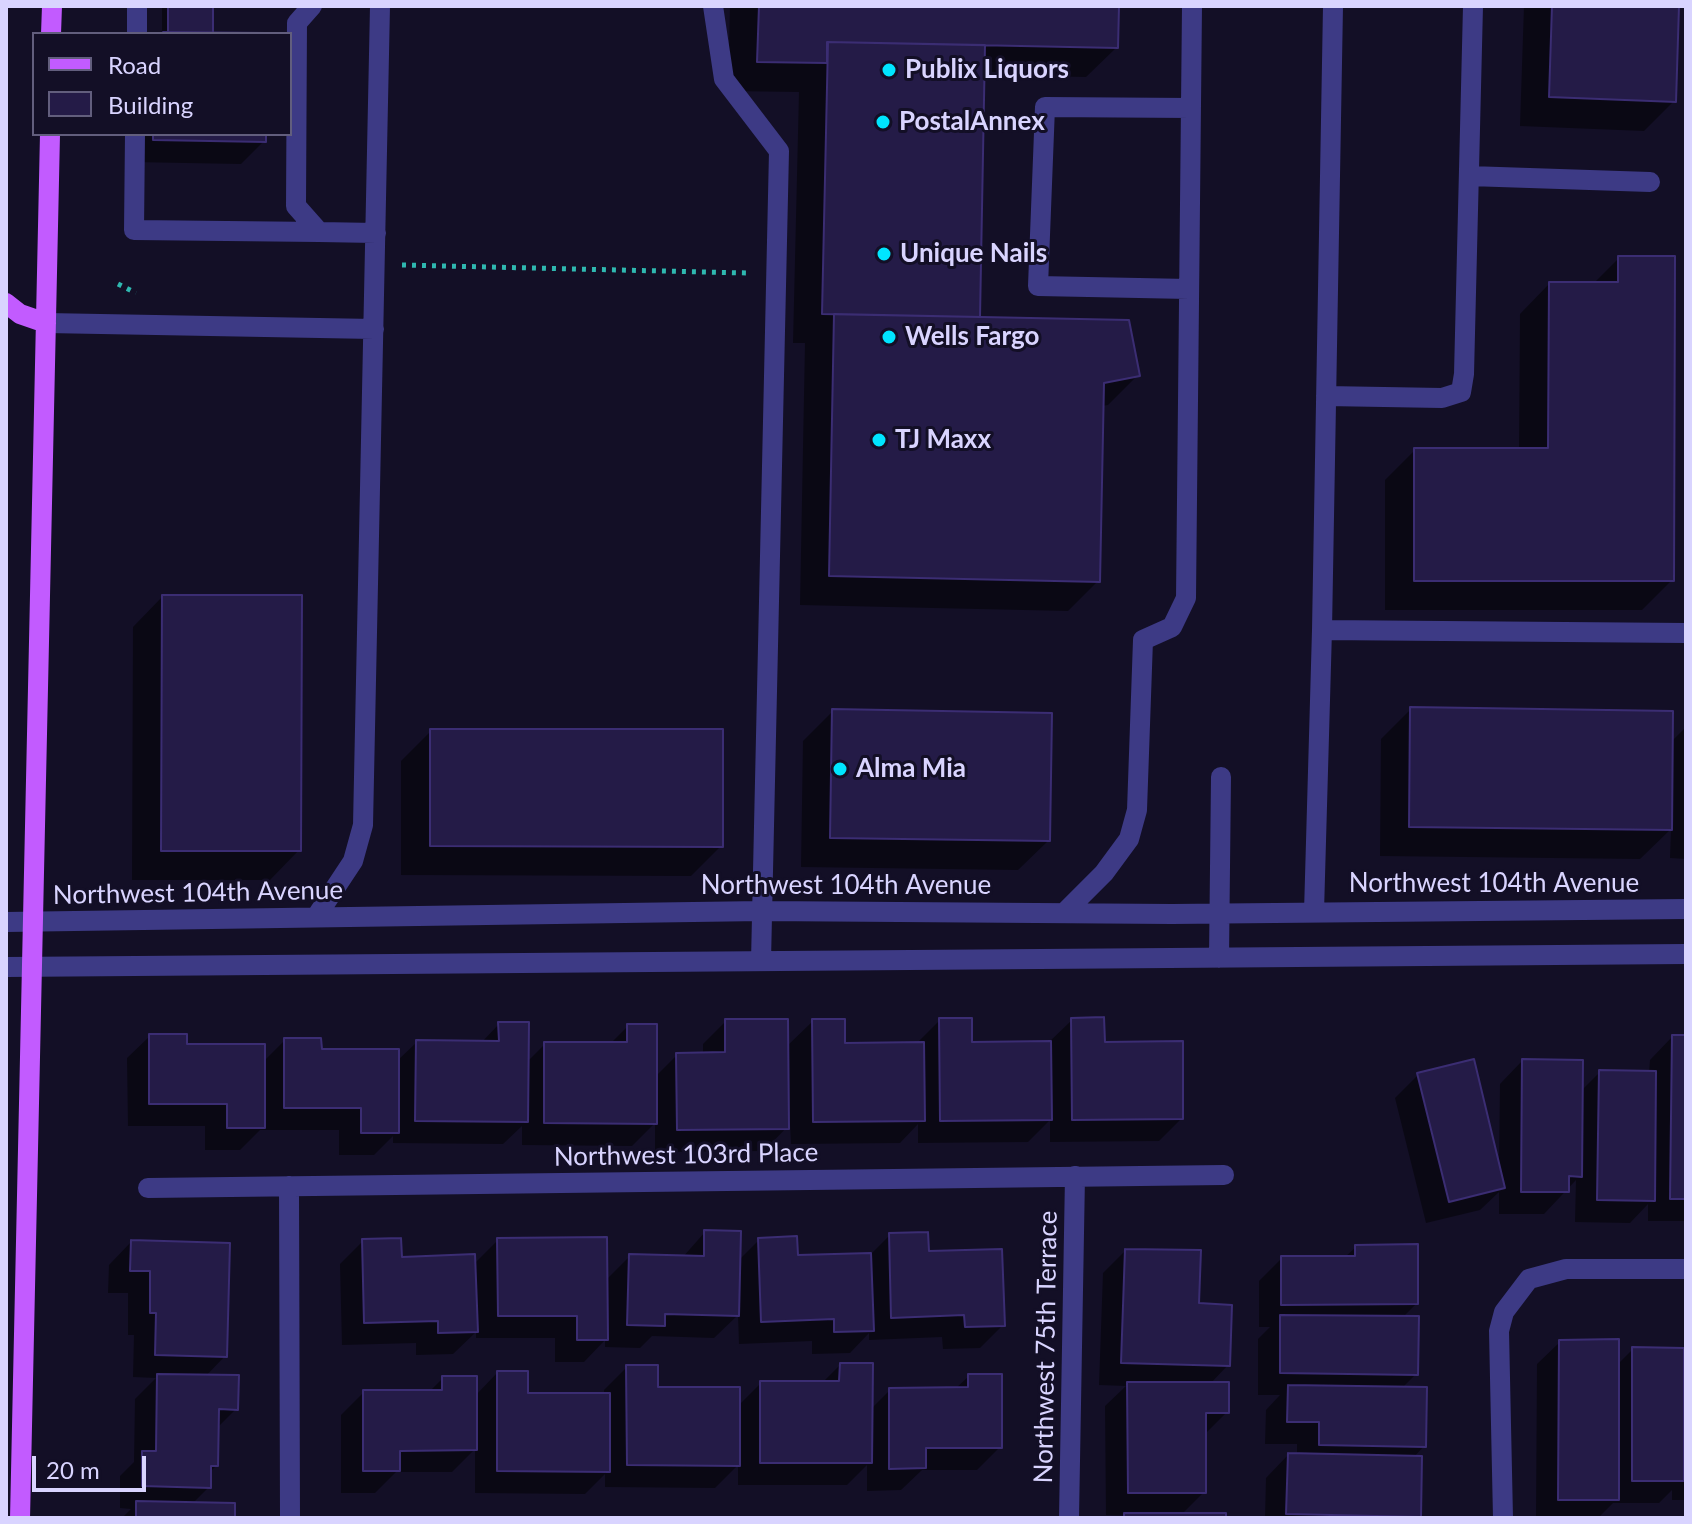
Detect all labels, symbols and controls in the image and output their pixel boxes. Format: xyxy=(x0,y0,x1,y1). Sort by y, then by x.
legend xyxy=(32,32,292,136)
text: Road xyxy=(108,50,161,79)
place label: Publix Liquors xyxy=(905,54,1069,86)
marker: Publix Liquors xyxy=(880,61,898,79)
text: Building xyxy=(108,90,193,119)
place label: PostalAnnex xyxy=(899,106,1045,138)
marker: PostalAnnex xyxy=(874,113,892,131)
place label: Unique Nails xyxy=(900,238,1047,270)
marker: Unique Nails xyxy=(875,245,893,263)
place label: Wells Fargo xyxy=(905,321,1039,353)
marker: Wells Fargo xyxy=(880,328,898,346)
place label: TJ Maxx xyxy=(895,424,991,456)
marker: TJ Maxx xyxy=(870,431,888,449)
place label: Alma Mia xyxy=(856,753,966,785)
marker: Alma Mia xyxy=(831,760,849,778)
street label: Northwest 104th Avenue xyxy=(1349,868,1639,900)
street label: Northwest 104th Avenue xyxy=(701,870,991,902)
street label: Northwest 104th Avenue xyxy=(53,875,343,911)
street label: Northwest 103rd Place xyxy=(553,1137,819,1173)
street label: Northwest 75th Terrace xyxy=(1028,1210,1064,1484)
scale bar xyxy=(36,1440,150,1490)
text: 20 m xyxy=(46,1455,100,1484)

